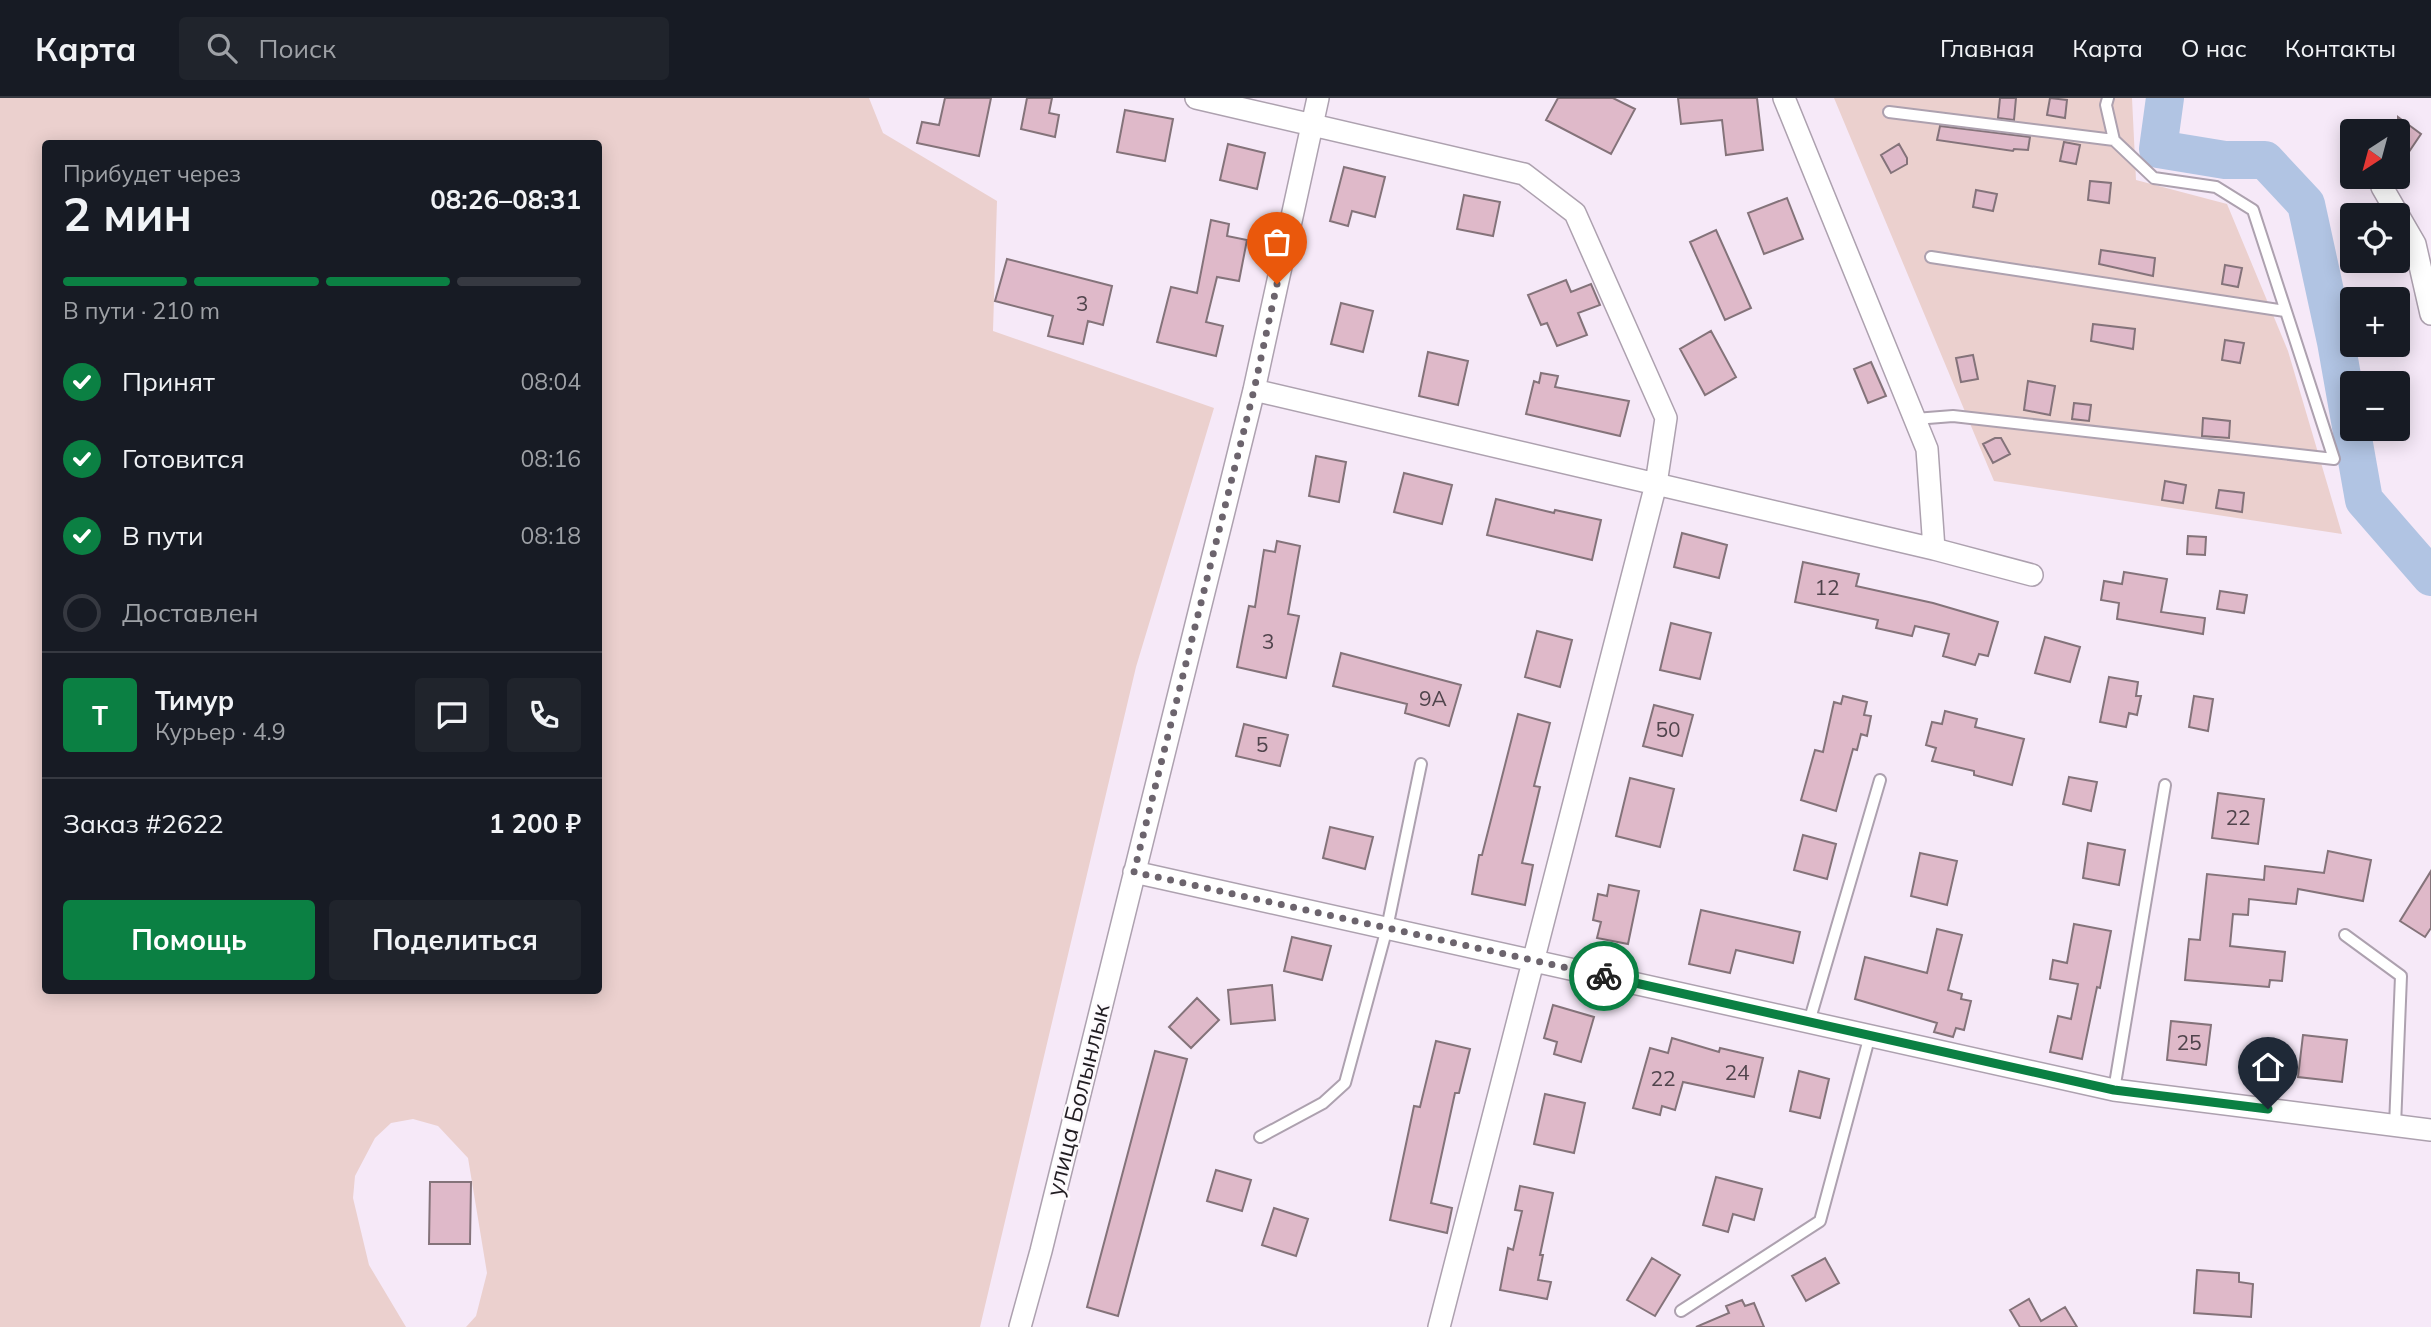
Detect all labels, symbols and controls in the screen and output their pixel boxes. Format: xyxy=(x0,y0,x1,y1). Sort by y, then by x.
search box xyxy=(179,17,669,80)
text: Карта xyxy=(35,28,137,69)
icon: search xyxy=(203,29,241,67)
text: Поиск xyxy=(259,32,336,65)
text: Главная xyxy=(1940,33,2034,63)
text: Карта xyxy=(2072,33,2143,63)
text: О нас xyxy=(2181,33,2247,63)
text: Контакты xyxy=(2285,33,2396,63)
north arrow xyxy=(2340,119,2410,189)
map controls xyxy=(2340,119,2410,441)
text: Прибудет через xyxy=(63,159,241,188)
text: 08:26–08:31 xyxy=(430,183,581,216)
text: 2 мин xyxy=(63,185,192,243)
button: locate xyxy=(2340,203,2410,273)
pin xyxy=(1247,212,1307,284)
icon: bag xyxy=(1258,223,1296,261)
button: + xyxy=(2340,287,2410,357)
house number: 3 xyxy=(1076,290,1088,316)
text: В пути · 210 m xyxy=(63,296,220,325)
icon: check xyxy=(63,363,101,401)
text: Принят xyxy=(122,365,215,398)
text: 08:04 xyxy=(521,367,581,396)
button: − xyxy=(2340,371,2410,441)
icon: check xyxy=(63,440,101,478)
text: Готовится xyxy=(122,442,245,475)
text: 08:16 xyxy=(521,444,581,473)
icon: check xyxy=(63,517,101,555)
text: В пути xyxy=(122,519,203,552)
text: 08:18 xyxy=(521,521,581,550)
house number: 12 xyxy=(1814,574,1840,600)
text: Доставлен xyxy=(122,596,259,629)
house number: 3 xyxy=(1262,628,1274,654)
button: chat xyxy=(415,678,489,752)
button: phone xyxy=(507,678,581,752)
text: Тимур xyxy=(155,684,234,717)
house number: 9А xyxy=(1419,685,1448,711)
text: Т xyxy=(92,699,108,732)
house number: 50 xyxy=(1655,716,1681,742)
text: Курьер · 4.9 xyxy=(155,717,286,746)
house number: 5 xyxy=(1256,731,1268,757)
house number: 22 xyxy=(2225,804,2251,830)
text: Заказ #2622 xyxy=(63,807,224,840)
text: 1 200 ₽ xyxy=(489,807,581,840)
button: Помощь xyxy=(63,900,315,980)
button: Поделиться xyxy=(329,900,581,980)
courier xyxy=(1569,941,1639,1011)
icon: bike xyxy=(1585,957,1623,995)
street label: улица Болынлык xyxy=(1039,1000,1115,1199)
house number: 25 xyxy=(2176,1029,2202,1055)
pin xyxy=(2238,1037,2298,1109)
icon: home xyxy=(2249,1048,2287,1086)
house number: 24 xyxy=(1724,1059,1750,1085)
house number: 22 xyxy=(1650,1065,1676,1091)

